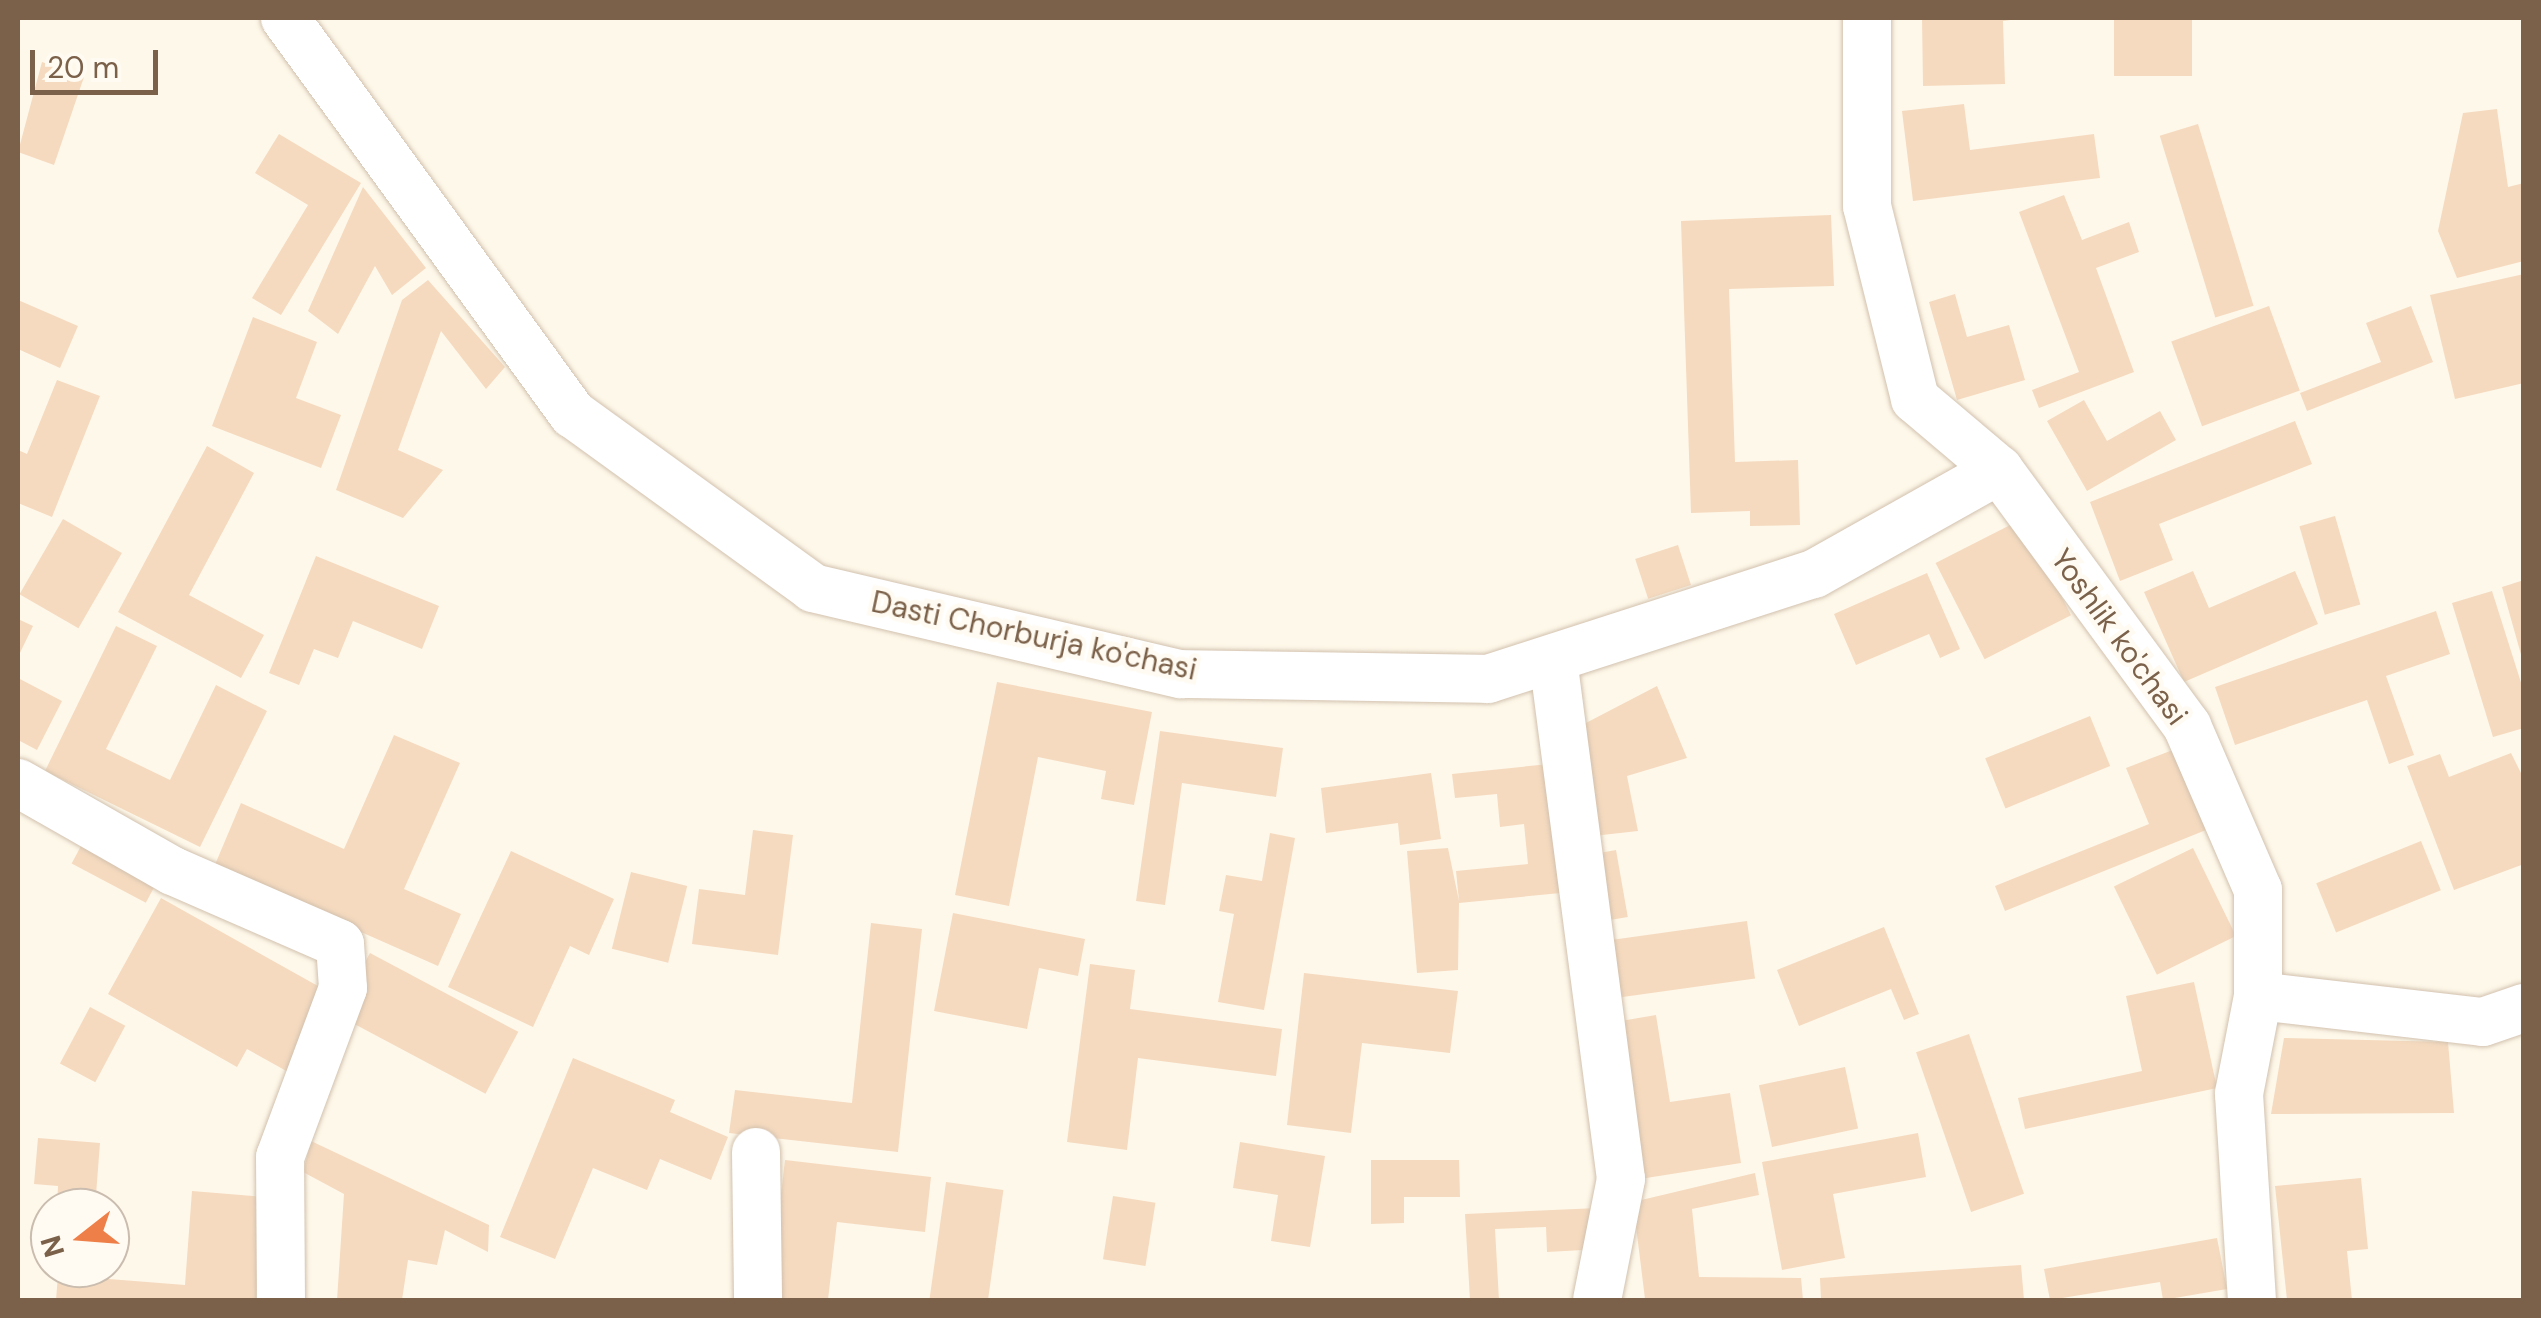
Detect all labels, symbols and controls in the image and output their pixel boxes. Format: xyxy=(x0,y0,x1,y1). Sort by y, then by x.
scale bar xyxy=(35,30,162,92)
text: 20 m xyxy=(47,48,119,87)
street label: Yoshlik ko'chasi xyxy=(2043,542,2195,732)
street label: Dasti Chorburja ko'chasi xyxy=(868,584,1200,688)
north arrow xyxy=(30,1188,130,1288)
text: N xyxy=(32,1231,73,1262)

